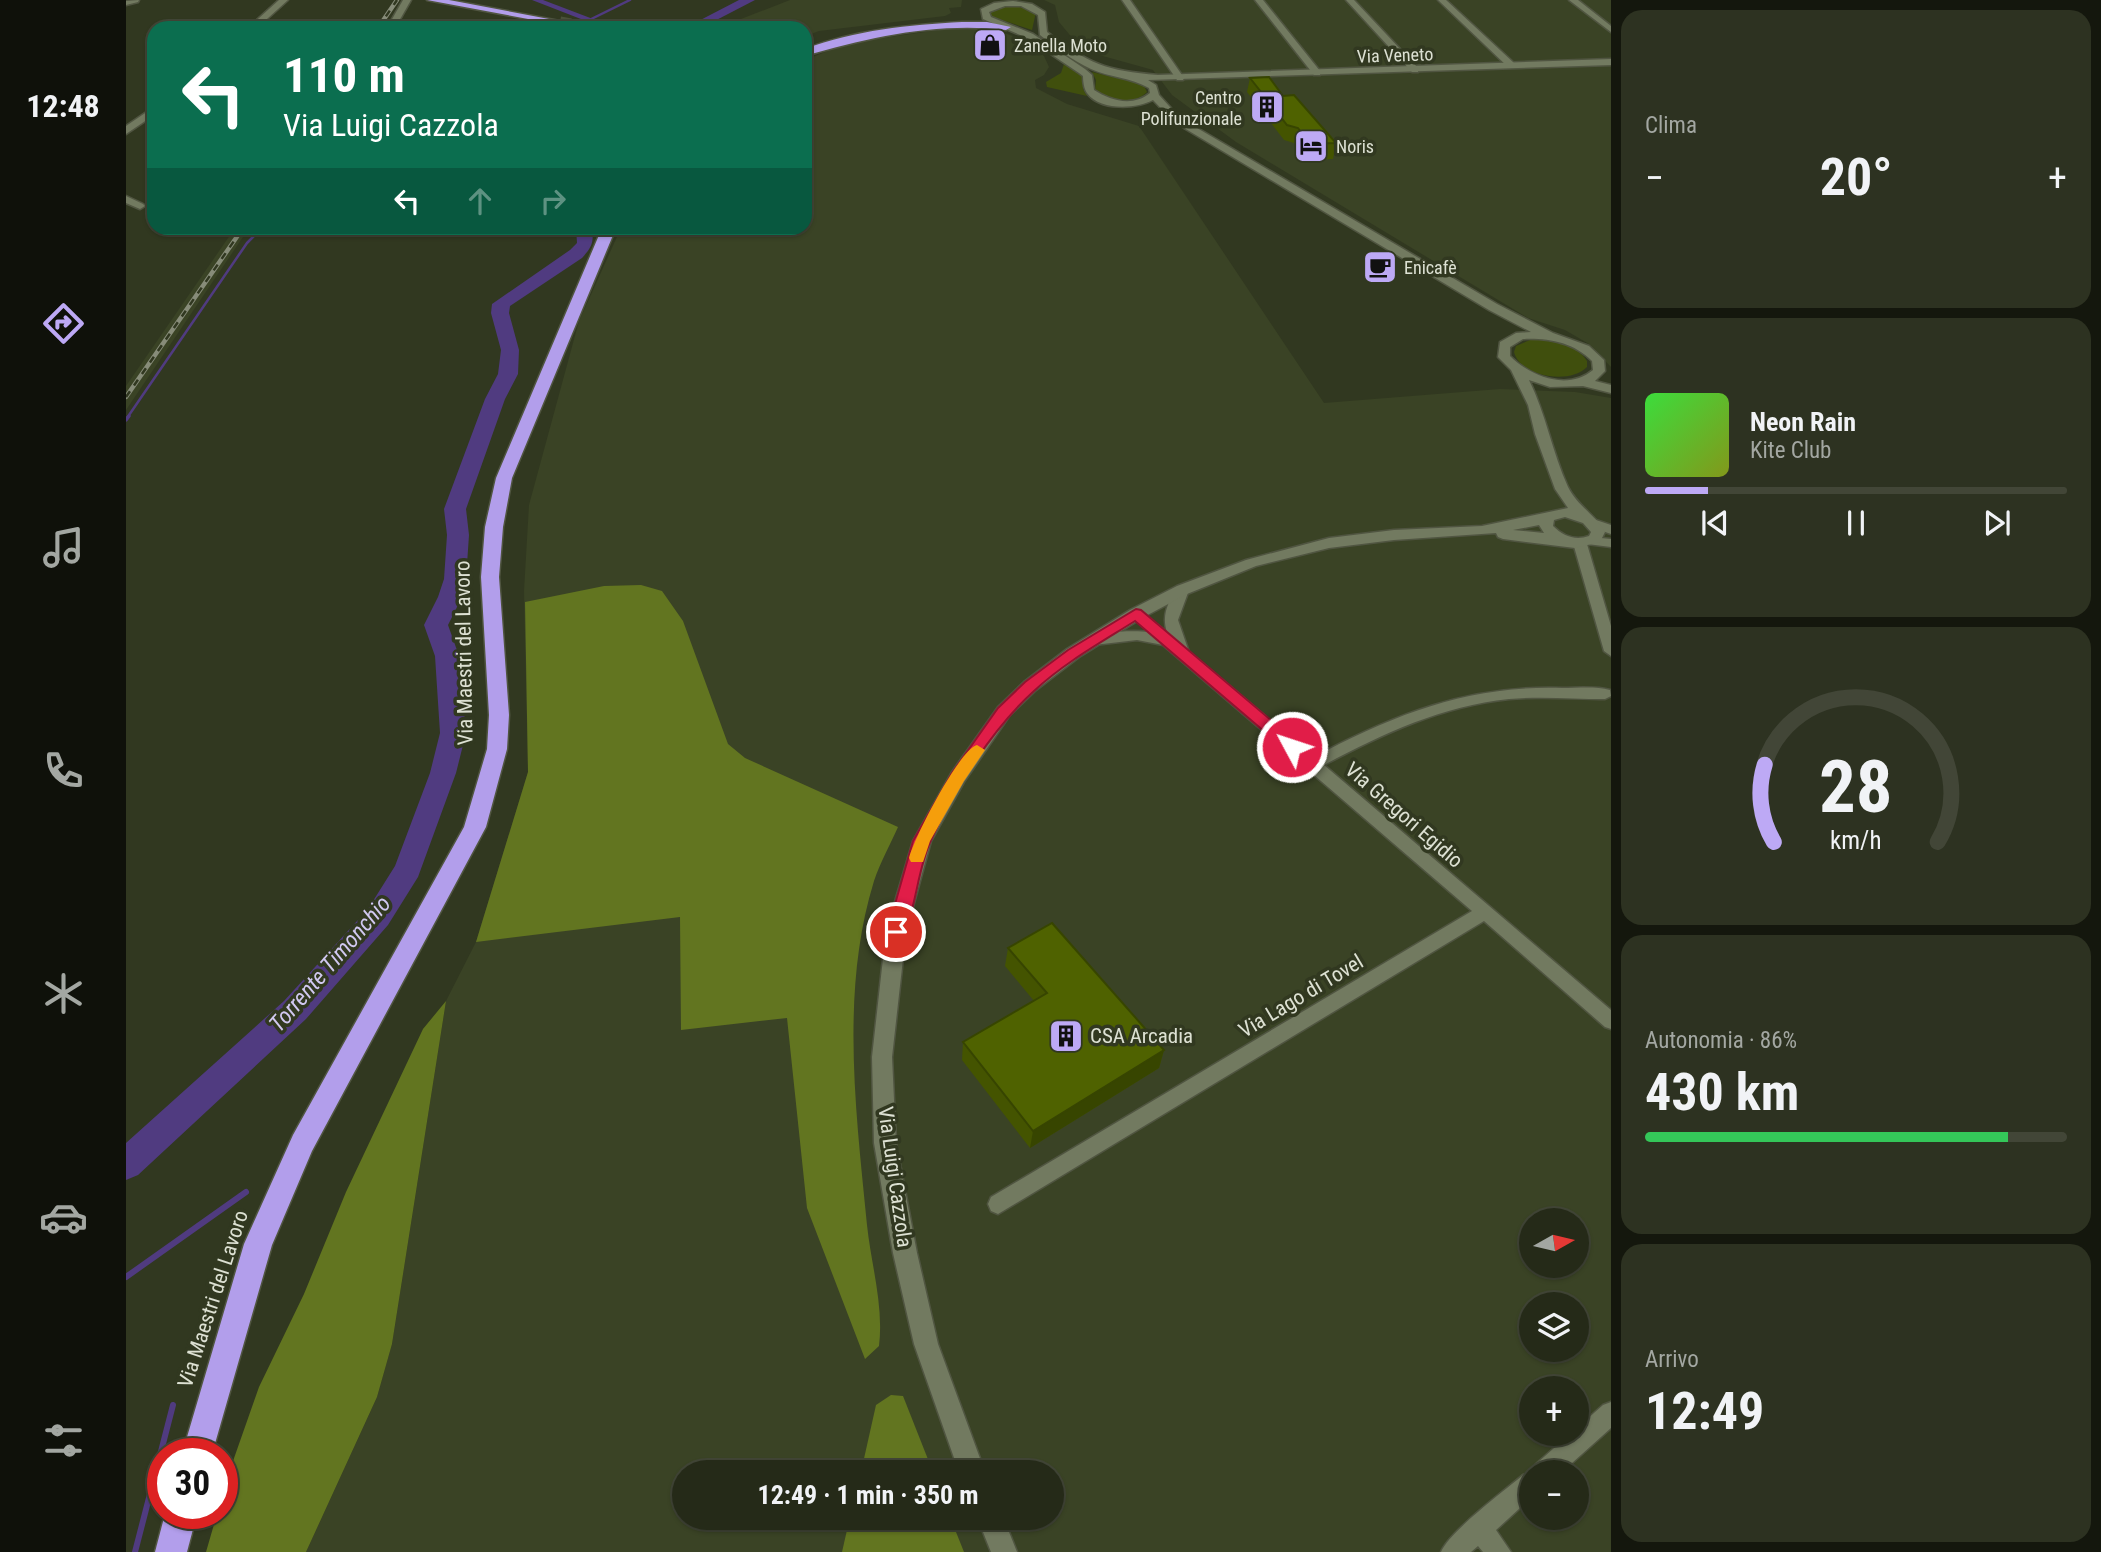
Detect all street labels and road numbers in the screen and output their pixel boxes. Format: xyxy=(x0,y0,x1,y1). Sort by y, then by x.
street label: Via Veneto xyxy=(1356,43,1434,67)
street label: Via Maestri del Lavoro xyxy=(450,560,478,746)
street label: Via Gregori Egidio xyxy=(1340,757,1468,873)
street label: Via Lago di Tovel xyxy=(1235,949,1367,1043)
street label: Via Luigi Cazzola xyxy=(873,1105,917,1249)
street label: Via Maestri del Lavoro xyxy=(173,1207,253,1391)

